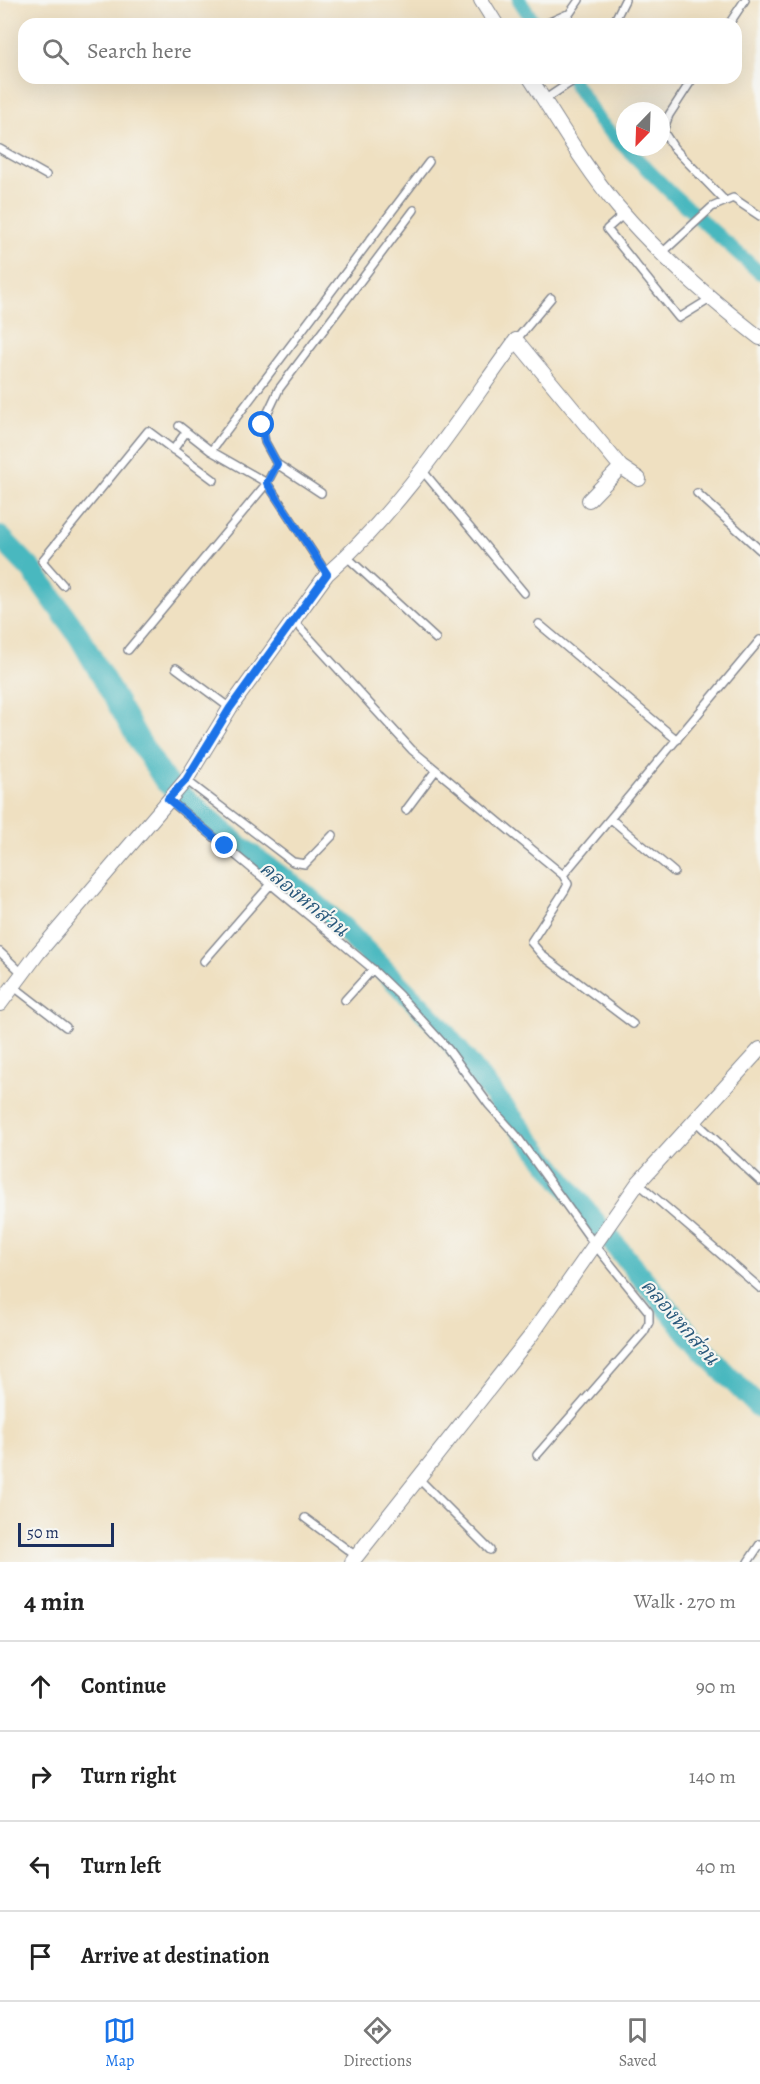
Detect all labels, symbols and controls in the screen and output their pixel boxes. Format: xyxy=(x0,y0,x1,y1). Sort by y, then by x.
search box xyxy=(18,18,742,84)
icon: search xyxy=(39,35,72,68)
text: Search here xyxy=(87,36,192,66)
north arrow xyxy=(616,102,670,156)
route start xyxy=(248,411,274,437)
route end xyxy=(211,832,237,858)
water label: คลองหกส่วน xyxy=(254,855,355,944)
water label: คลองหกส่วน xyxy=(635,1273,726,1372)
scale bar xyxy=(18,1520,114,1548)
text: 50 m xyxy=(27,1522,59,1544)
text: 4 min xyxy=(24,1584,85,1619)
text: Walk · 270 m xyxy=(634,1588,736,1615)
icon: ahead xyxy=(24,1670,57,1703)
text: Continue xyxy=(81,1671,166,1701)
text: 90 m xyxy=(696,1673,736,1700)
icon: right xyxy=(24,1760,57,1793)
text: Turn right xyxy=(81,1761,177,1791)
text: 140 m xyxy=(689,1763,736,1790)
icon: left xyxy=(24,1850,57,1883)
text: Turn left xyxy=(81,1851,161,1881)
text: 40 m xyxy=(696,1853,736,1880)
icon: arrive xyxy=(24,1940,57,1973)
text: Arrive at destination xyxy=(81,1941,270,1971)
tab: Map xyxy=(103,2014,136,2072)
tab: Directions xyxy=(343,2014,412,2072)
tab: Saved xyxy=(619,2014,657,2072)

